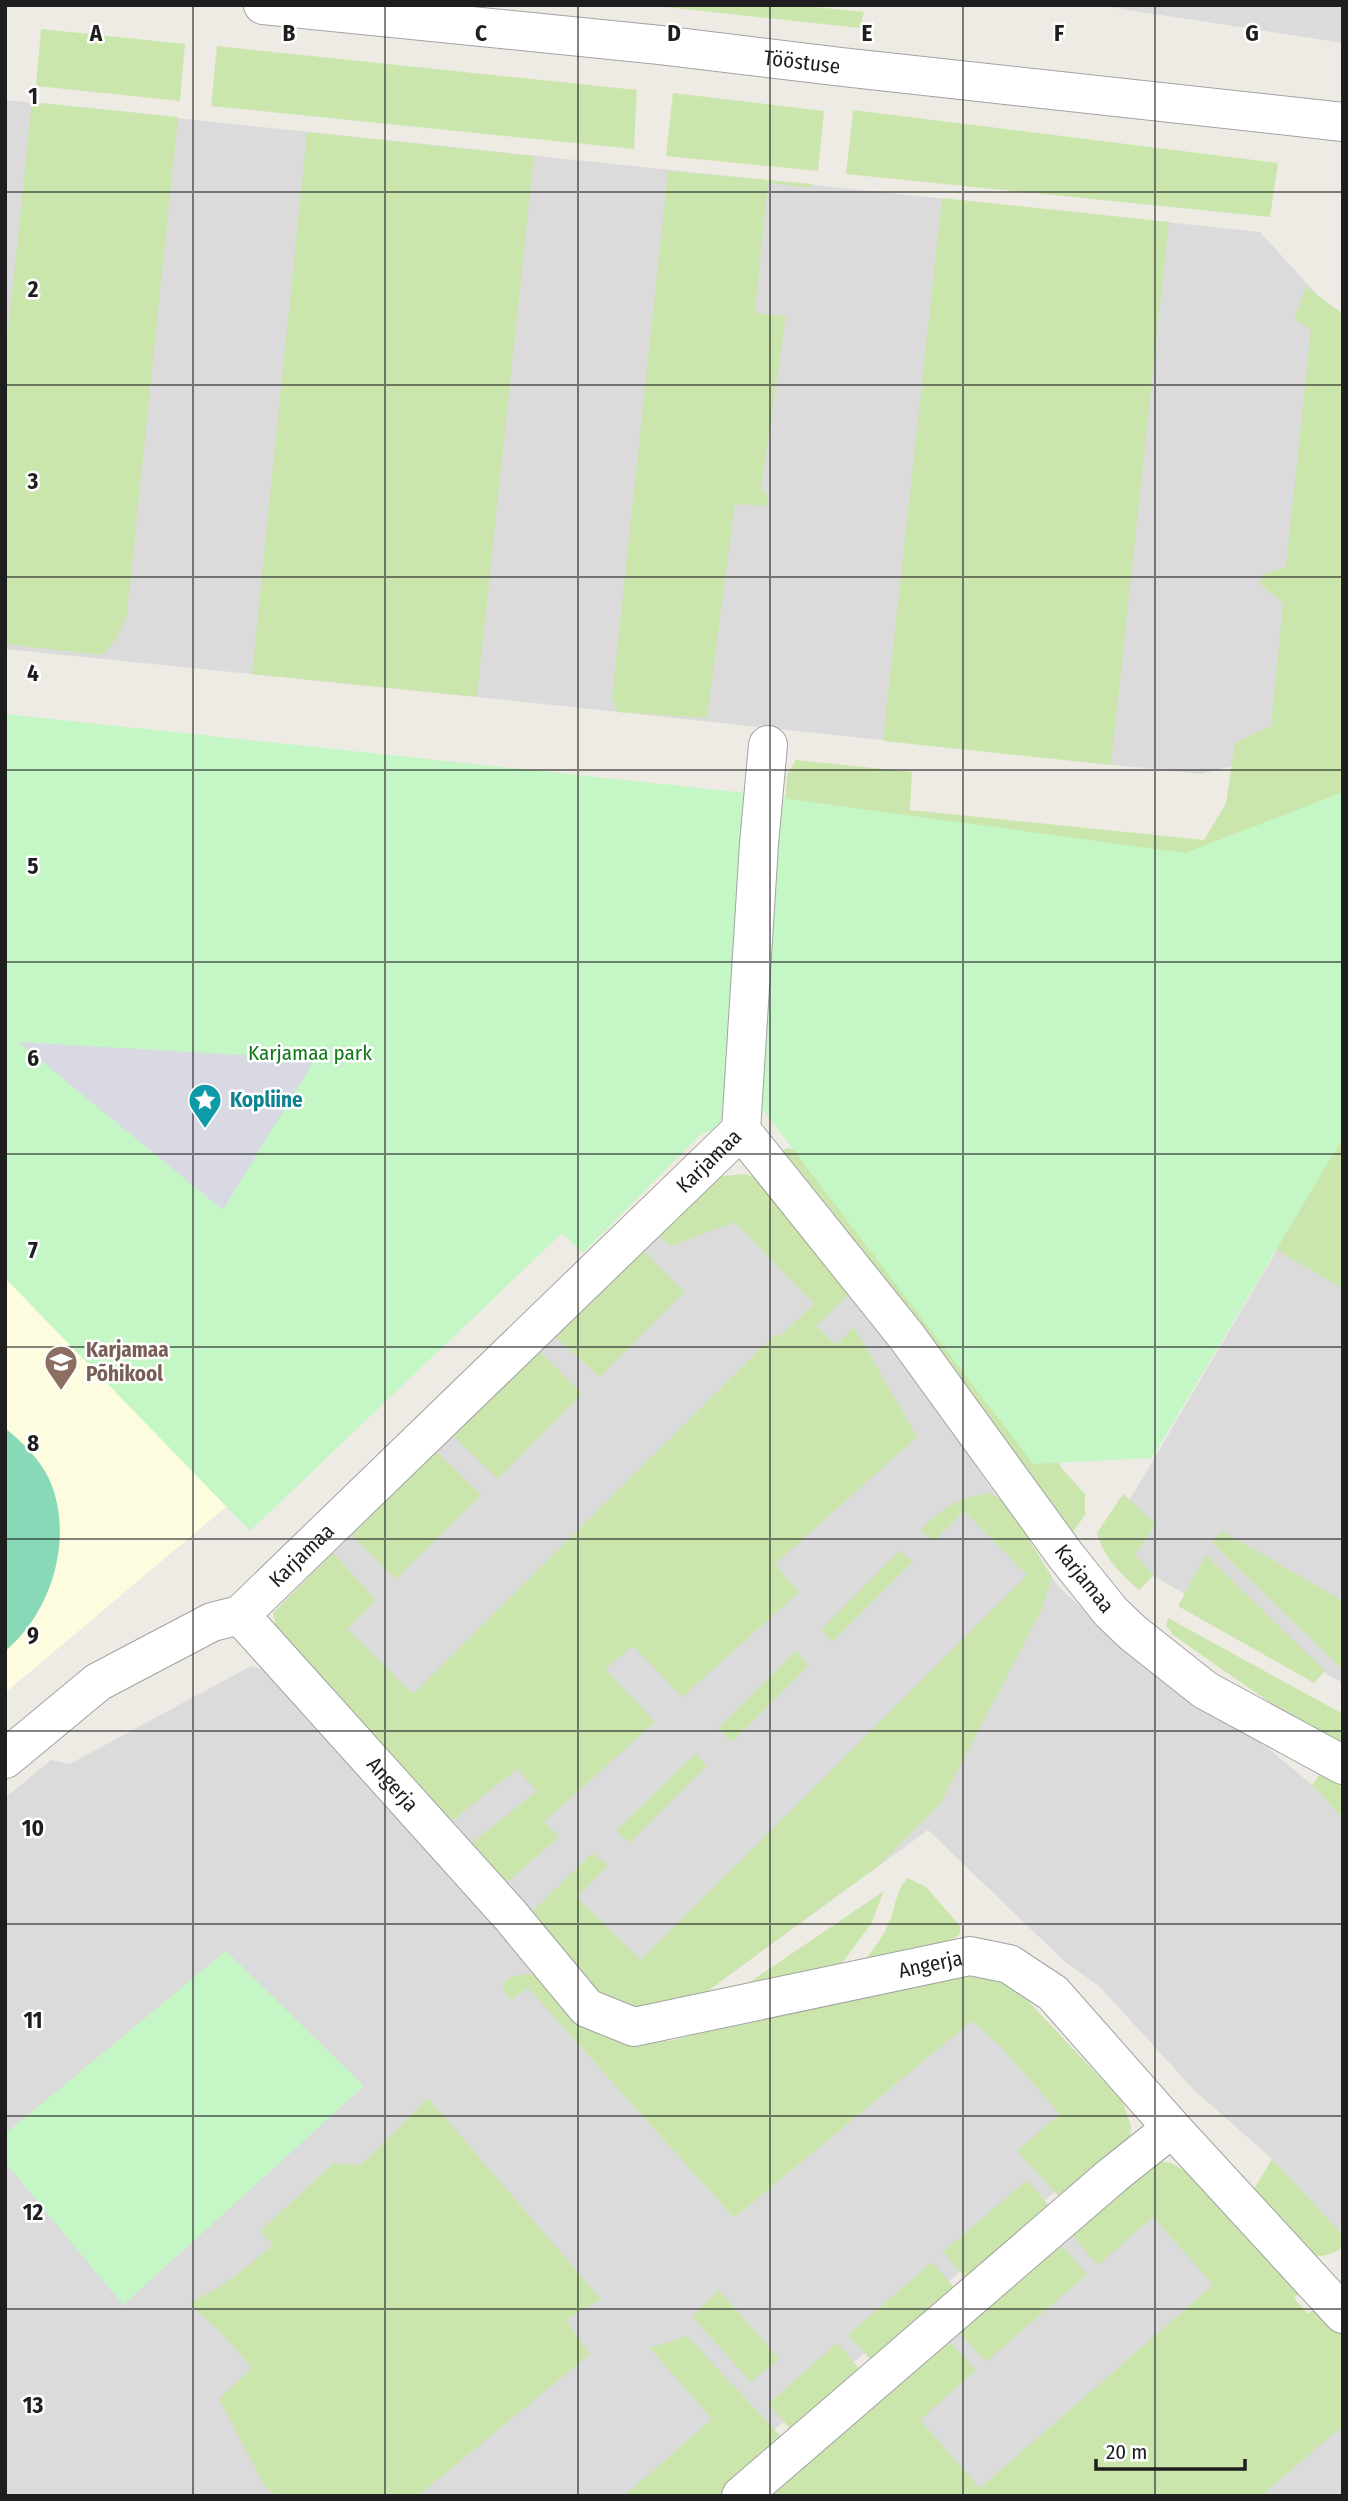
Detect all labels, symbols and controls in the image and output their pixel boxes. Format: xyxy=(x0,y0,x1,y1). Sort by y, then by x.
text: A xyxy=(89,19,103,47)
text: B xyxy=(283,19,296,47)
text: C xyxy=(475,19,487,47)
text: D xyxy=(667,19,681,47)
text: E xyxy=(862,19,873,47)
text: F xyxy=(1054,19,1064,47)
text: G xyxy=(1245,19,1259,47)
street label: Tööstuse xyxy=(762,45,842,80)
text: 1 xyxy=(28,82,38,110)
text: 2 xyxy=(27,275,39,303)
text: 3 xyxy=(27,467,39,495)
text: 4 xyxy=(27,659,39,687)
text: 5 xyxy=(27,852,39,880)
park label: Karjamaa park xyxy=(248,1040,372,1066)
text: 6 xyxy=(27,1044,39,1072)
place icon: Kopliine xyxy=(186,1081,224,1130)
place label: Kopliine xyxy=(230,1087,303,1113)
street label: Karjamaa xyxy=(671,1124,747,1198)
text: 7 xyxy=(28,1236,38,1264)
place label: Karjamaa Põhikool xyxy=(86,1337,169,1387)
school or university icon: Karjamaa Põhikool xyxy=(42,1343,80,1392)
text: 8 xyxy=(27,1429,39,1457)
street label: Karjamaa xyxy=(263,1518,339,1593)
street label: Karjamaa xyxy=(1049,1539,1120,1618)
text: 9 xyxy=(27,1621,39,1649)
street label: Angerja xyxy=(361,1752,424,1817)
text: 10 xyxy=(22,1814,44,1842)
street label: Angerja xyxy=(896,1945,965,1984)
text: 11 xyxy=(23,2006,43,2034)
text: 12 xyxy=(23,2198,44,2226)
text: 13 xyxy=(23,2391,43,2419)
scale bar xyxy=(1096,2428,1245,2472)
text: 20 m xyxy=(1106,2439,1147,2465)

